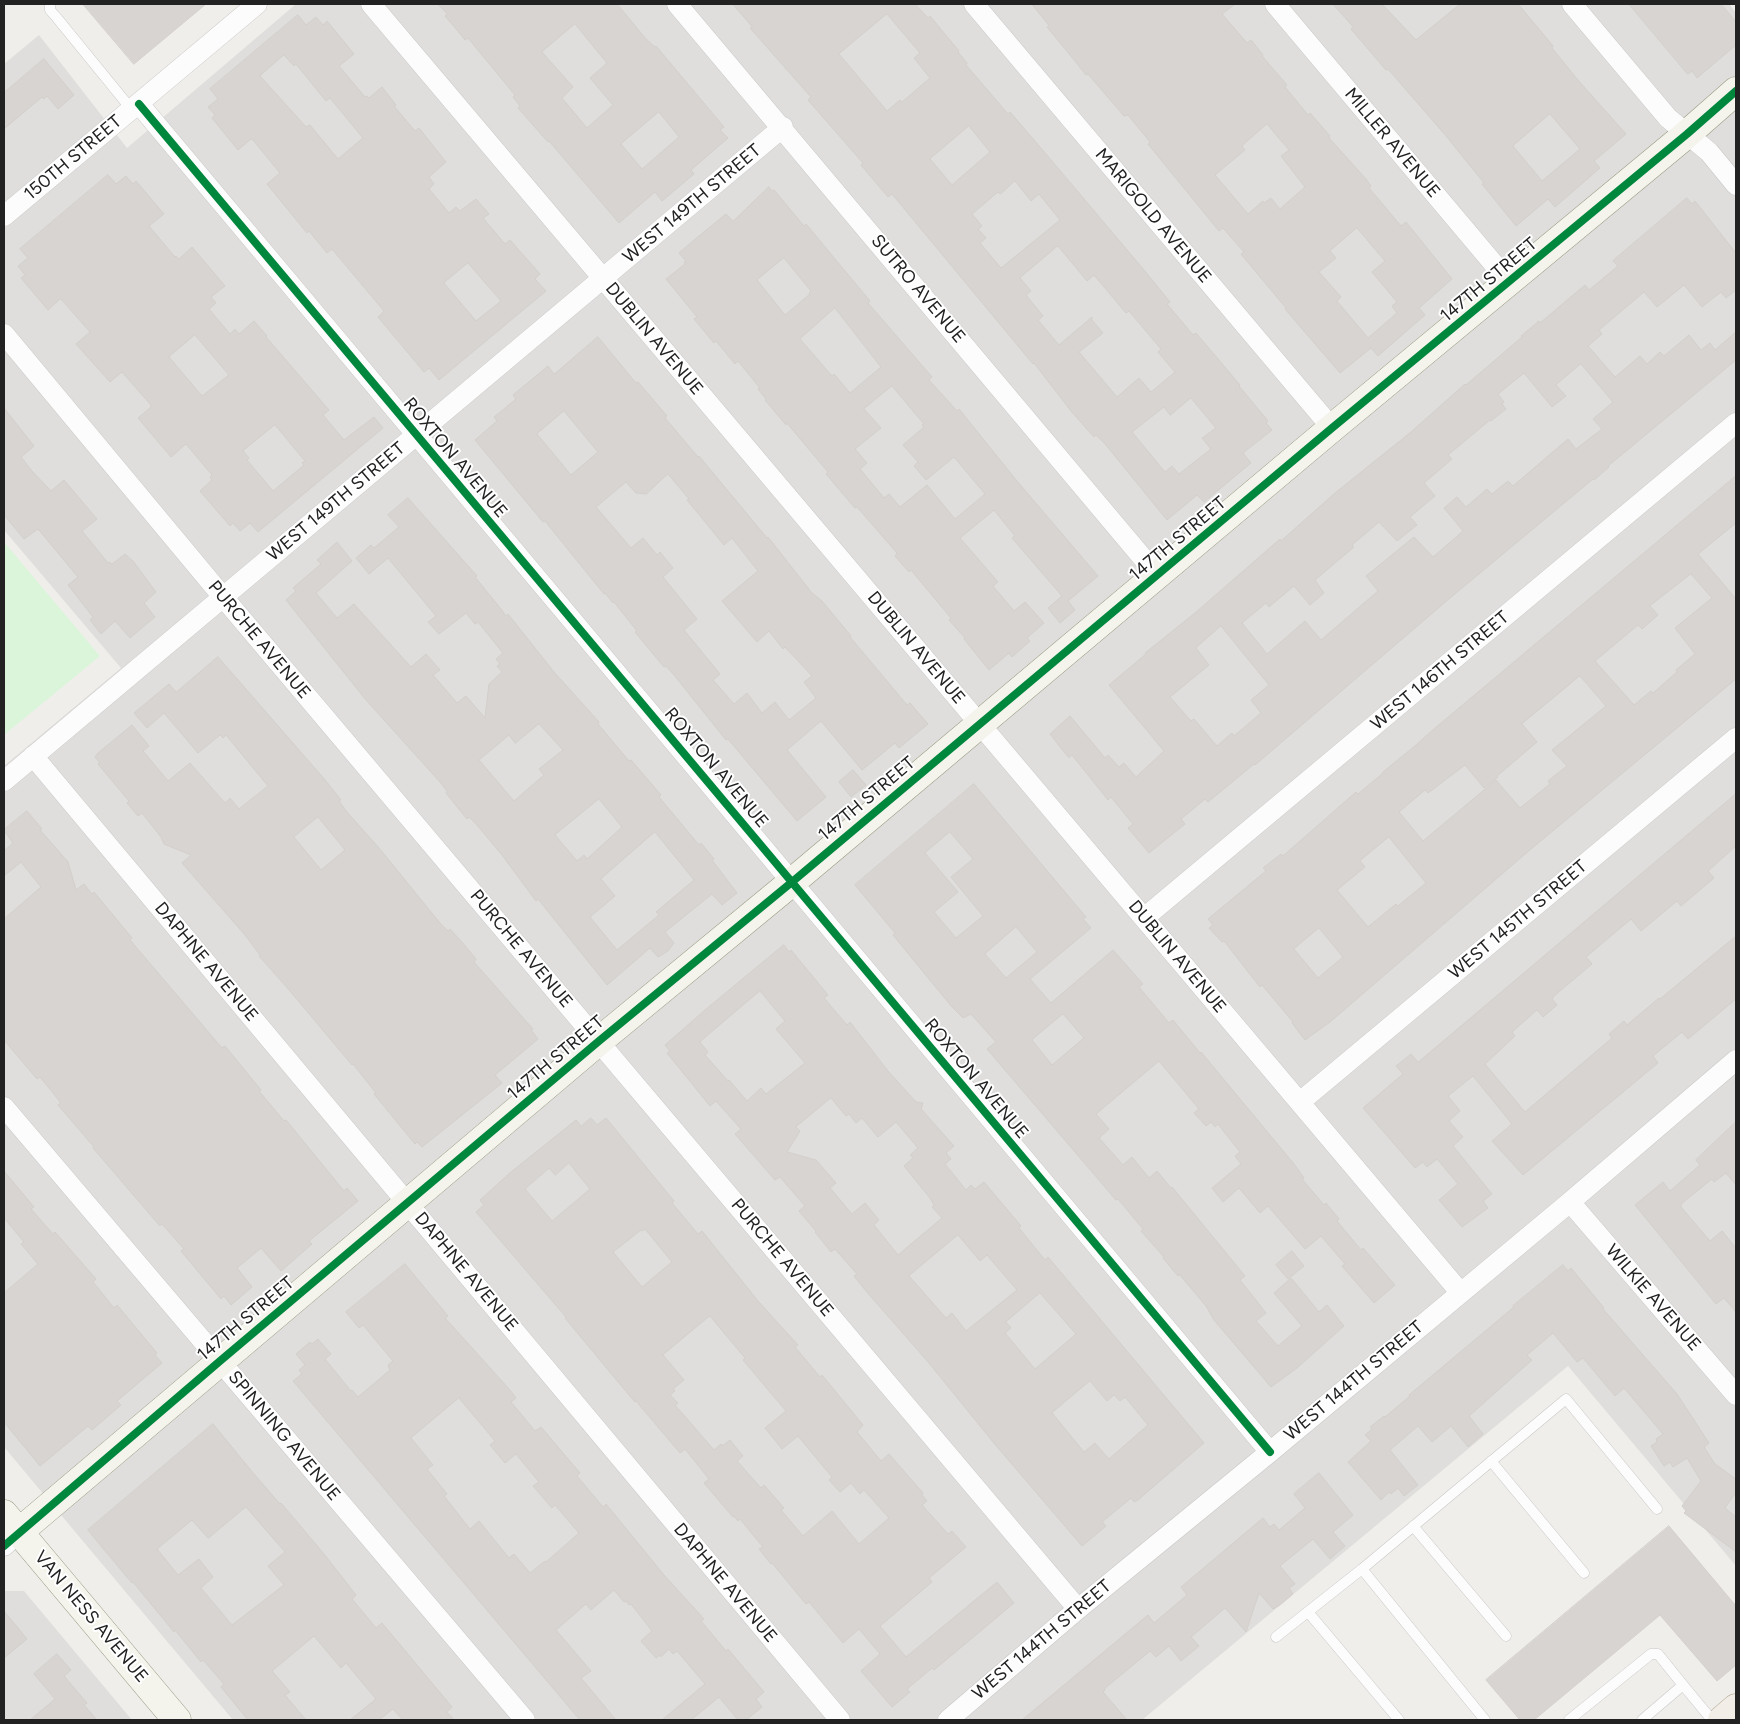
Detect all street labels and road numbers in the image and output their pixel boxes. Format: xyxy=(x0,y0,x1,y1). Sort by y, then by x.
street label: MILLER AVENUE xyxy=(1340,84,1444,202)
street label: 150TH STREET xyxy=(20,111,126,205)
street label: WEST 149TH STREET xyxy=(619,140,765,268)
street label: MARIGOLD AVENUE xyxy=(1090,144,1216,288)
street label: SUTRO AVENUE xyxy=(866,230,970,348)
street label: 147TH STREET xyxy=(1436,233,1542,327)
street label: DUBLIN AVENUE xyxy=(601,278,707,400)
street label: ROXTON AVENUE xyxy=(398,393,512,523)
street label: WEST 149TH STREET xyxy=(263,438,409,566)
street label: 147TH STREET xyxy=(1125,492,1231,586)
street label: PURCHE AVENUE xyxy=(203,576,315,704)
street label: DUBLIN AVENUE xyxy=(863,587,969,709)
street label: WEST 146TH STREET xyxy=(1367,607,1513,735)
street label: ROXTON AVENUE xyxy=(659,703,773,833)
street label: 147TH STREET xyxy=(814,752,920,846)
street label: WEST 145TH STREET xyxy=(1445,856,1591,984)
street label: PURCHE AVENUE xyxy=(465,885,577,1013)
street label: DUBLIN AVENUE xyxy=(1124,896,1230,1018)
street label: DAPHNE AVENUE xyxy=(150,898,262,1026)
street label: 147TH STREET xyxy=(503,1011,609,1105)
street label: ROXTON AVENUE xyxy=(919,1014,1033,1144)
street label: PURCHE AVENUE xyxy=(726,1194,838,1322)
street label: DAPHNE AVENUE xyxy=(410,1208,522,1336)
street label: WILKIE AVENUE xyxy=(1601,1240,1705,1356)
street label: 147TH STREET xyxy=(193,1272,299,1366)
street label: WEST 144TH STREET xyxy=(1280,1317,1428,1445)
street label: SPINNING AVENUE xyxy=(223,1367,345,1505)
street label: DAPHNE AVENUE xyxy=(669,1519,781,1647)
street label: VAN NESS AVENUE xyxy=(30,1547,152,1687)
street label: WEST 144TH STREET xyxy=(968,1576,1116,1704)

